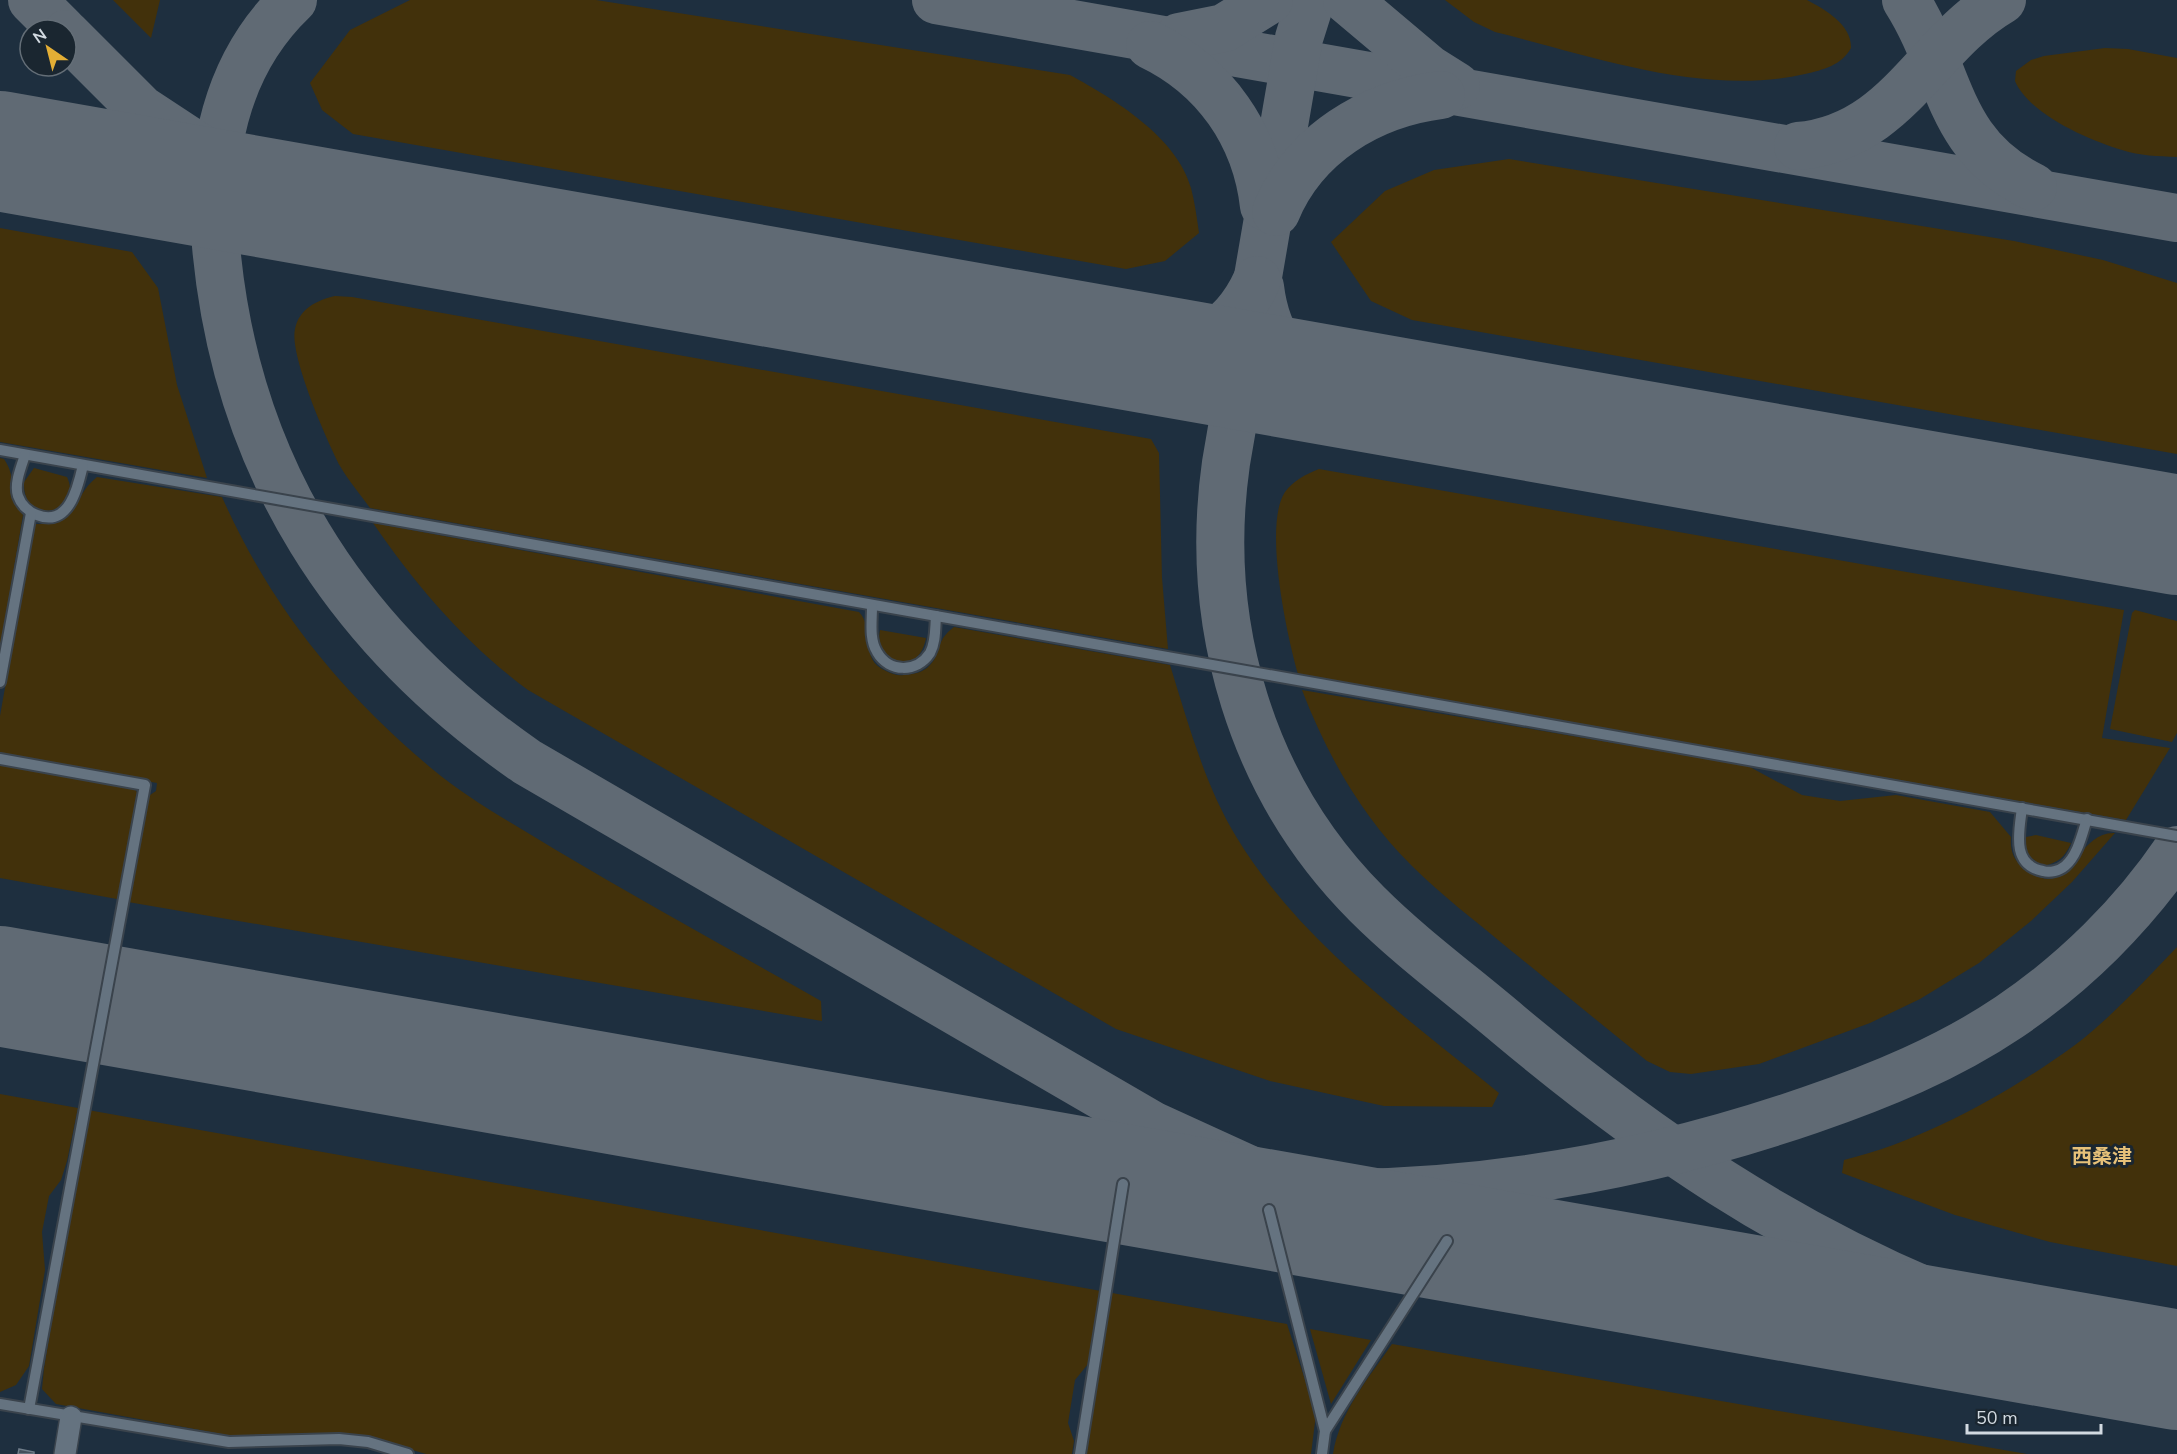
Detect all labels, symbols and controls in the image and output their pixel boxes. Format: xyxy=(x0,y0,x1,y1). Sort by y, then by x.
north arrow xyxy=(18,18,78,78)
text: N xyxy=(29,24,51,49)
district label: 西桑津 xyxy=(2072,1143,2132,1170)
scale bar xyxy=(1967,1397,2100,1435)
text: 50 m xyxy=(1976,1406,2018,1430)

